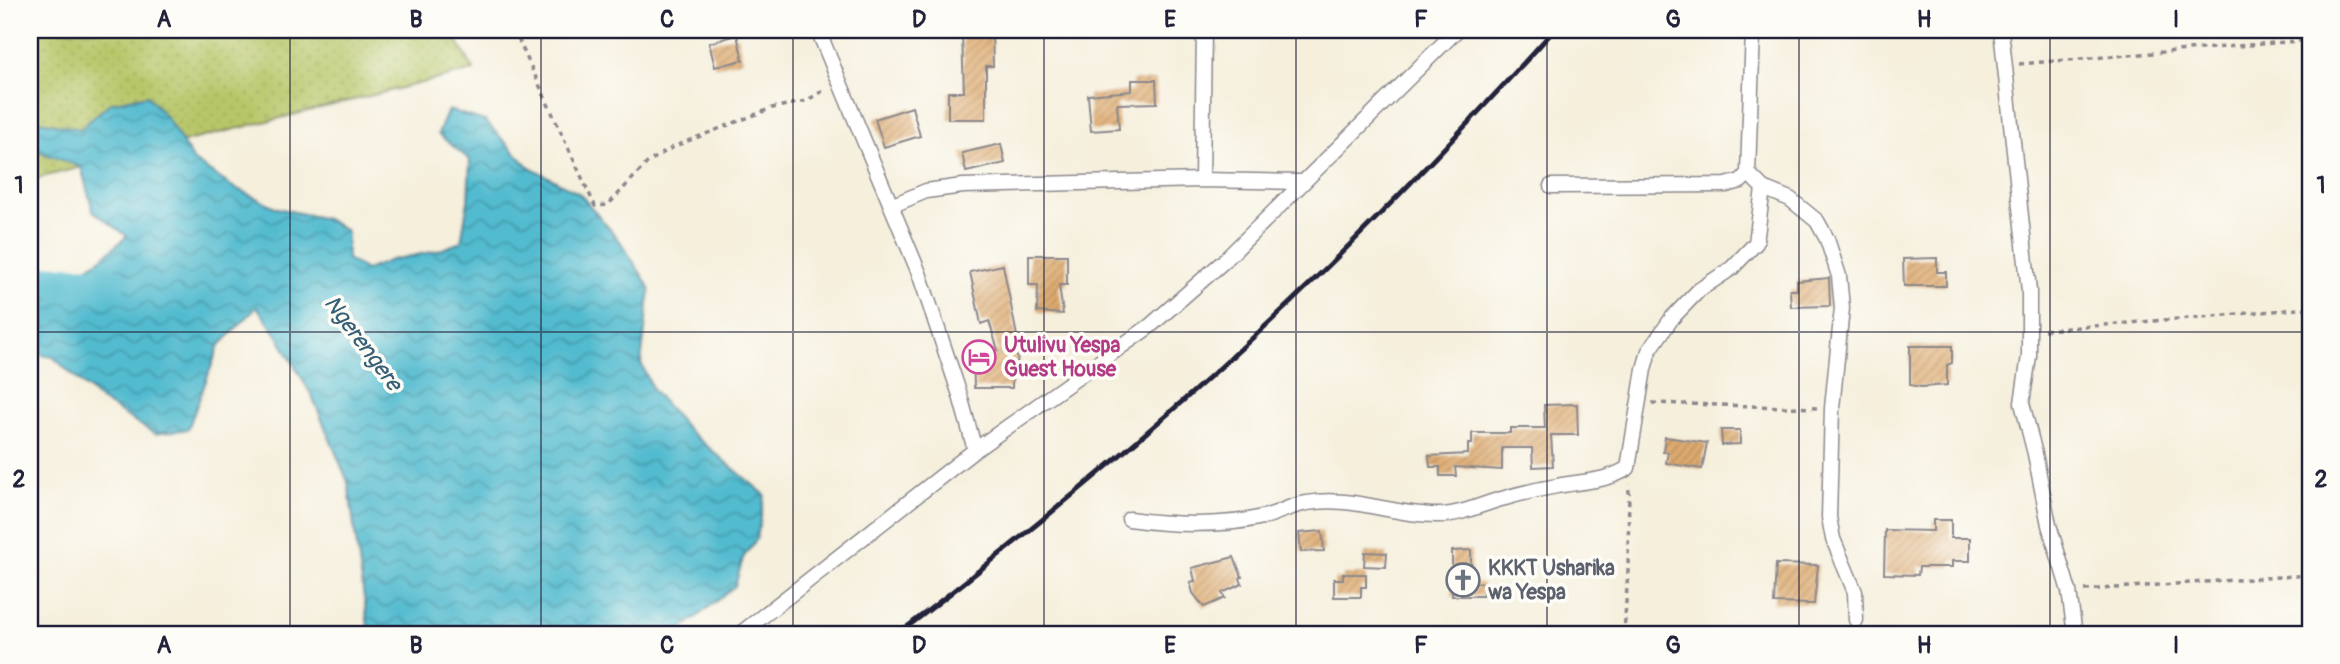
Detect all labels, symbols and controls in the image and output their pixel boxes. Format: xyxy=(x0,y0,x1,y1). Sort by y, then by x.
text: A xyxy=(157,5,172,34)
text: B xyxy=(409,5,423,34)
text: C xyxy=(660,5,674,34)
text: D xyxy=(912,5,926,34)
text: E xyxy=(1164,5,1176,34)
text: F xyxy=(1414,5,1428,34)
text: G xyxy=(1665,5,1681,34)
text: H xyxy=(1917,5,1931,34)
text: I xyxy=(2173,5,2179,34)
text: 1 xyxy=(15,171,24,200)
text: 1 xyxy=(2317,171,2326,200)
water label: Ngerengere xyxy=(318,290,410,399)
place label: Utulivu Yespa Guest House xyxy=(1004,332,1120,383)
hotel icon: Utulivu Yespa Guest House xyxy=(960,338,998,376)
text: 2 xyxy=(13,465,26,494)
text: 2 xyxy=(2315,465,2328,494)
place label: KKKT Usharika wa Yespa xyxy=(1488,555,1615,606)
church icon: KKKT Usharika wa Yespa xyxy=(1444,561,1482,599)
text: A xyxy=(157,631,172,660)
text: B xyxy=(409,631,423,660)
text: C xyxy=(660,631,674,660)
text: D xyxy=(912,631,926,660)
text: E xyxy=(1164,631,1176,660)
text: F xyxy=(1414,631,1428,660)
text: G xyxy=(1665,631,1681,660)
text: H xyxy=(1917,631,1931,660)
text: I xyxy=(2173,631,2179,660)

